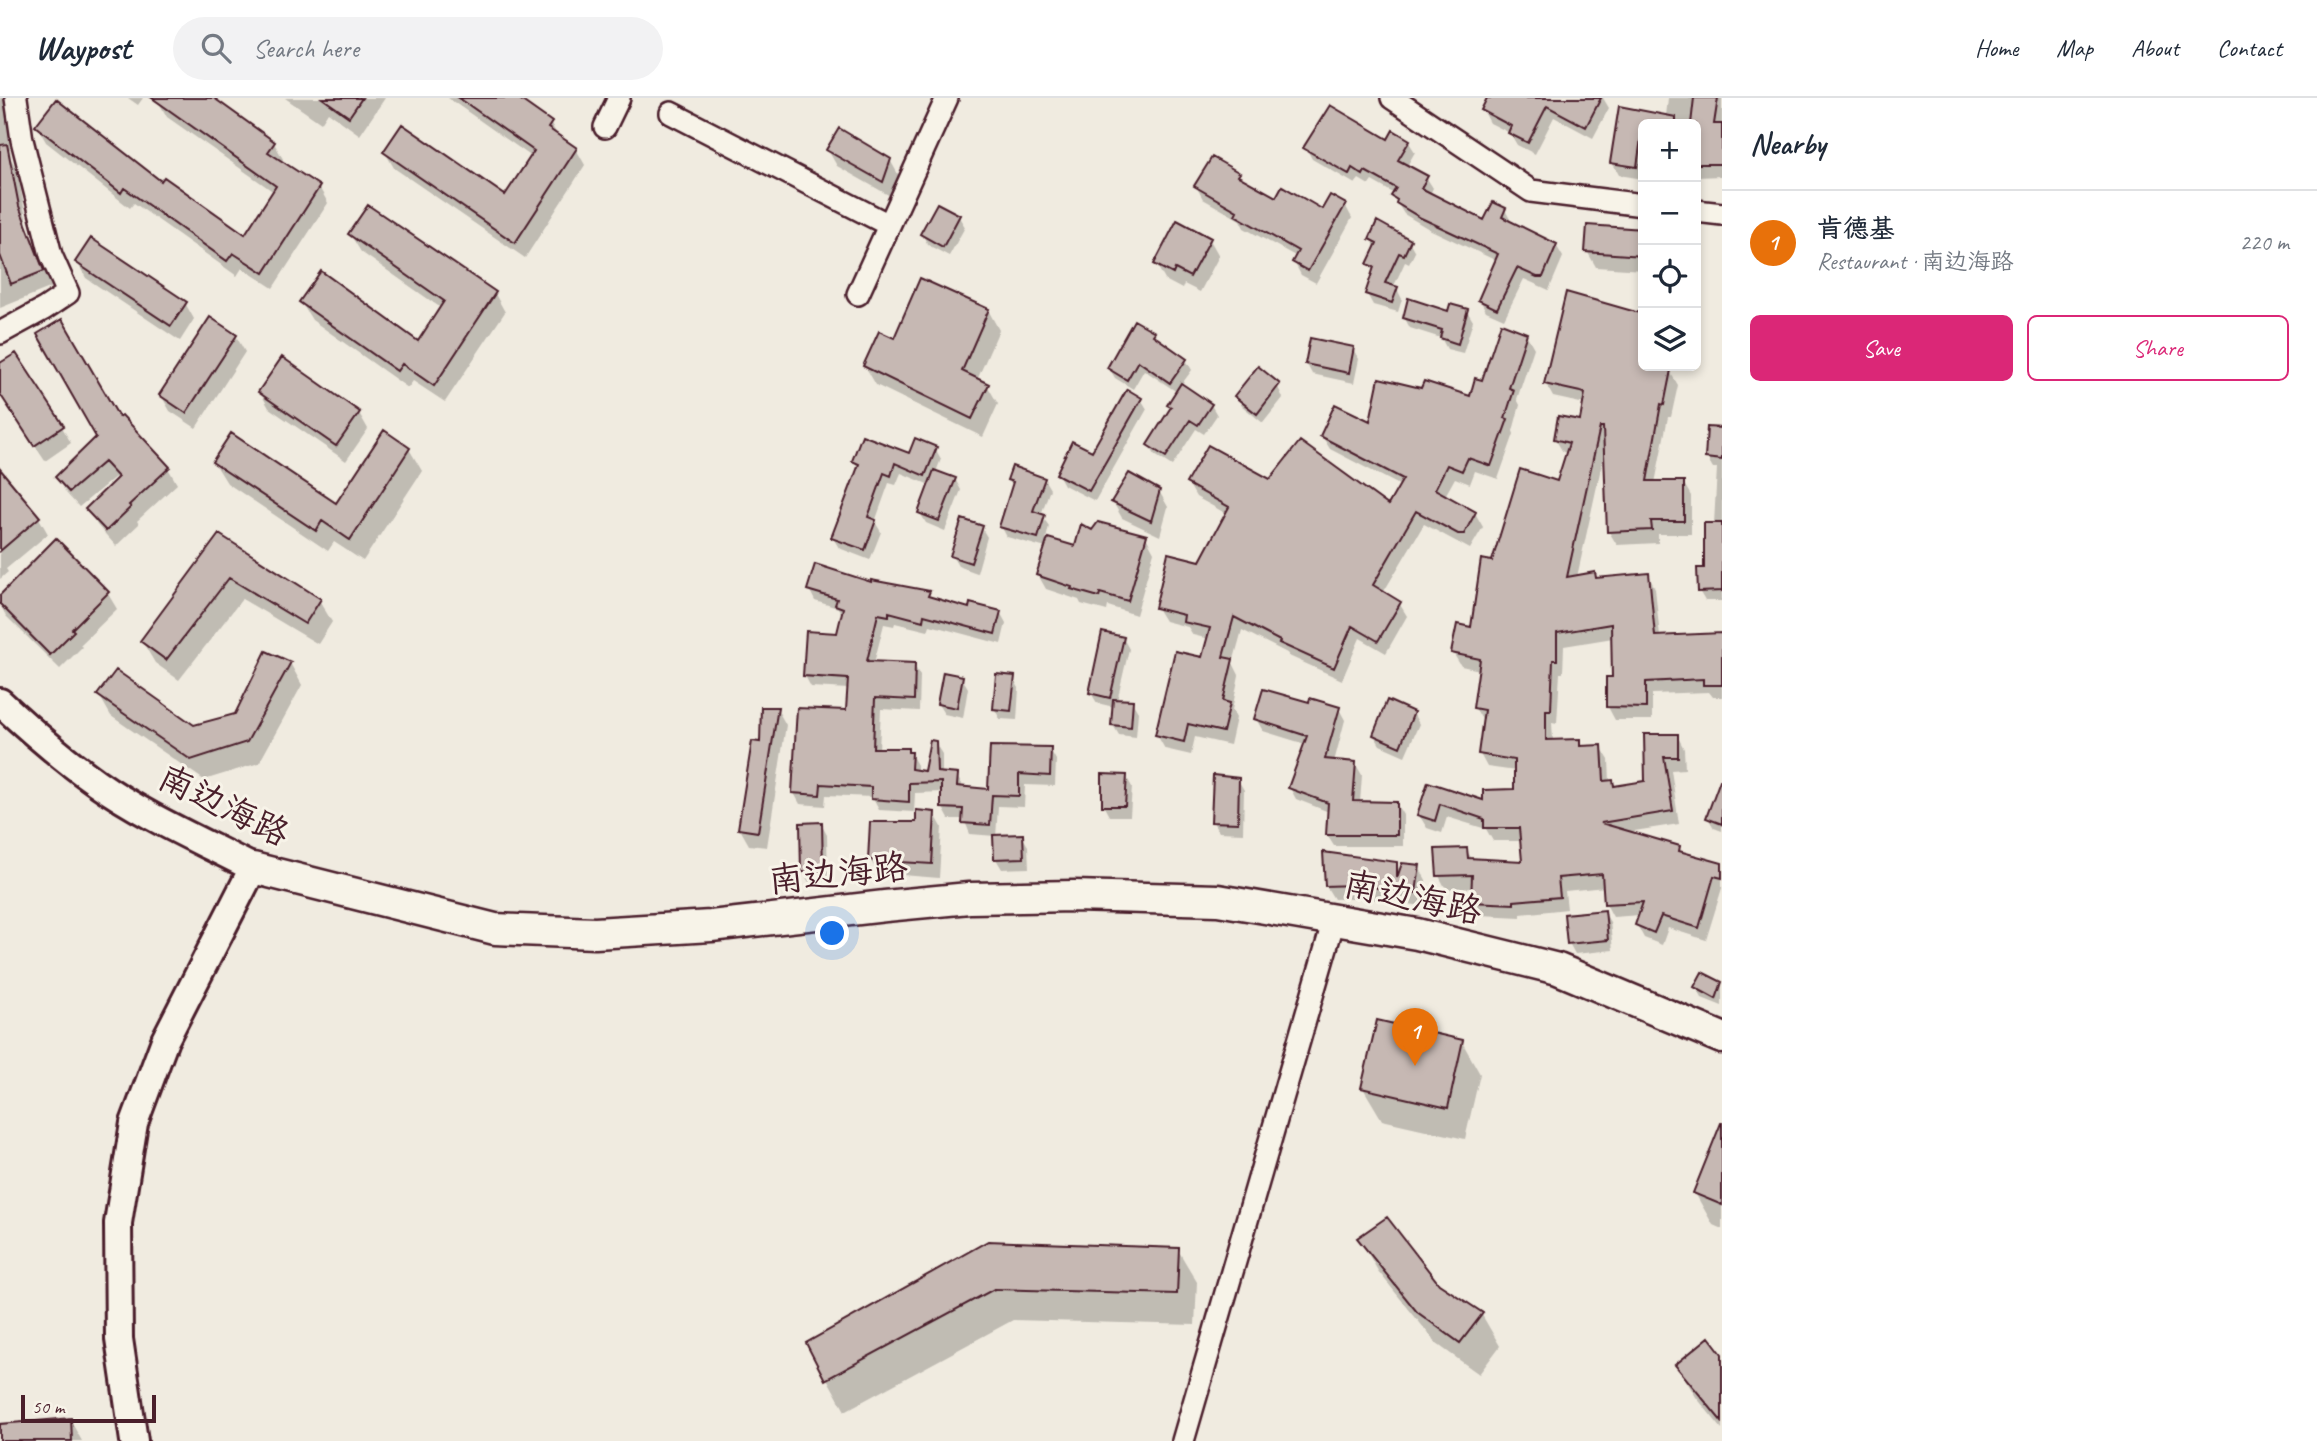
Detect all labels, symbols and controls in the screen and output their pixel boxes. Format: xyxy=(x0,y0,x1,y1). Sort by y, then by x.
search box xyxy=(173,17,663,80)
text: Waypost xyxy=(35,27,131,69)
icon: search xyxy=(197,29,235,67)
text: Search here xyxy=(253,32,359,65)
text: Home xyxy=(1975,33,2018,63)
text: Map xyxy=(2056,33,2093,63)
text: About xyxy=(2131,33,2179,63)
text: Contact xyxy=(2217,33,2282,63)
map controls xyxy=(1638,119,1701,371)
button: + xyxy=(1638,119,1701,182)
text: Nearby xyxy=(1750,125,1826,163)
button: − xyxy=(1638,182,1701,245)
text: 肯德基 xyxy=(1817,212,1895,245)
text: 1 xyxy=(1768,228,1778,257)
text: 220 m xyxy=(2240,228,2289,257)
button: locate xyxy=(1638,245,1701,308)
text: Restaurant · 南边海路 xyxy=(1817,247,2014,276)
button: layers xyxy=(1638,308,1701,371)
button: Save xyxy=(1750,315,2013,381)
button: Share xyxy=(2027,315,2289,381)
street label: 南边海路 xyxy=(151,755,297,856)
street label: 南边海路 xyxy=(766,844,910,903)
street label: 南边海路 xyxy=(1340,861,1486,934)
your location xyxy=(815,916,849,950)
pin: 1 xyxy=(1392,1008,1438,1066)
scale bar xyxy=(21,1392,156,1424)
text: 50 m xyxy=(32,1395,64,1419)

